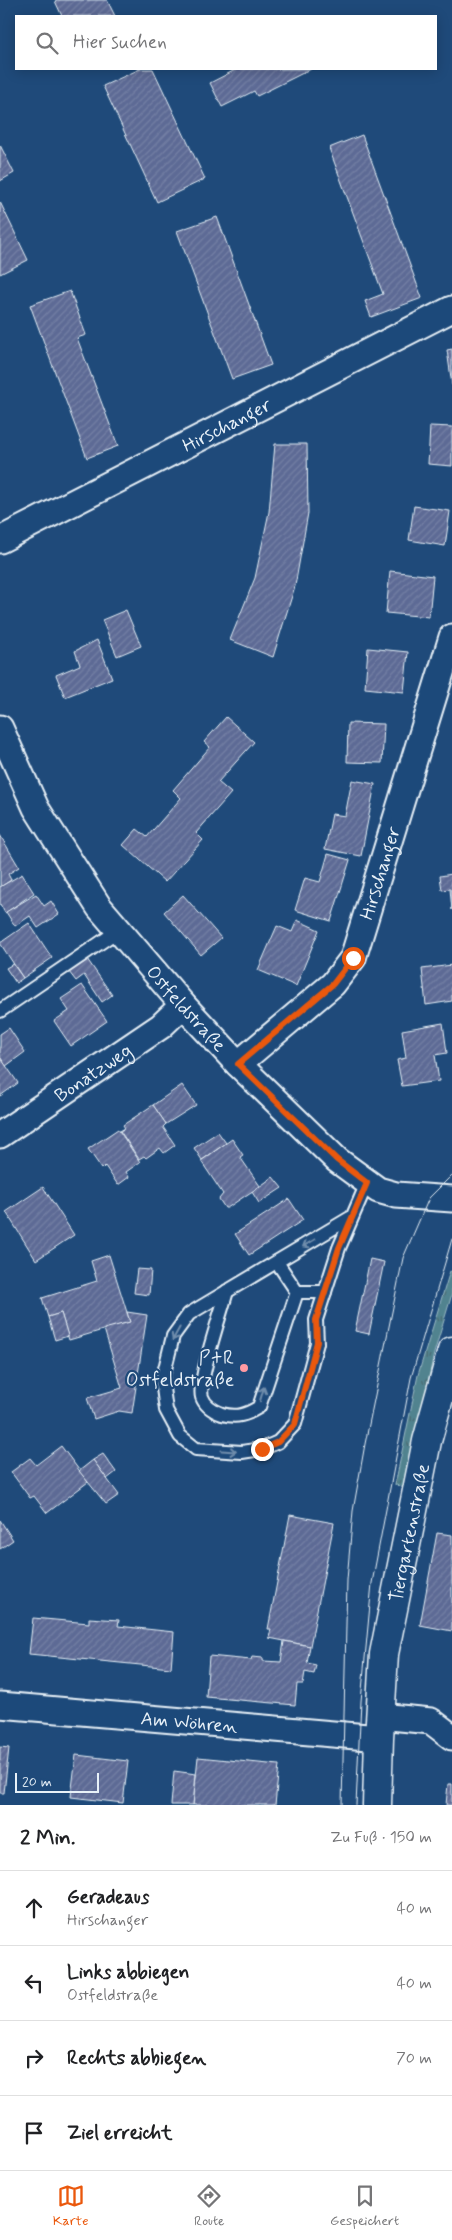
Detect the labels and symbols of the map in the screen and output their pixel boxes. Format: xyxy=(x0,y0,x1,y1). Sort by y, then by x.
street label: Hirschanger xyxy=(178,393,276,459)
street label: Hirschanger xyxy=(355,824,407,923)
route start xyxy=(342,947,365,970)
street label: Ostfeldstraße xyxy=(140,960,231,1058)
street label: Bonatzweg xyxy=(50,1038,138,1109)
one-way arrow xyxy=(302,1239,316,1249)
one-way arrow xyxy=(171,1326,181,1341)
place label: P+R Ostfeldstraße xyxy=(126,1346,234,1393)
marker: P+R Ostfeldstraße xyxy=(238,1362,250,1374)
one-way arrow xyxy=(258,1386,267,1402)
route end xyxy=(251,1438,274,1461)
one-way arrow xyxy=(221,1447,237,1456)
street label: Tiergartenstraße xyxy=(384,1462,436,1604)
street label: Am Wöhren xyxy=(140,1706,239,1740)
scale bar xyxy=(15,1770,99,1793)

